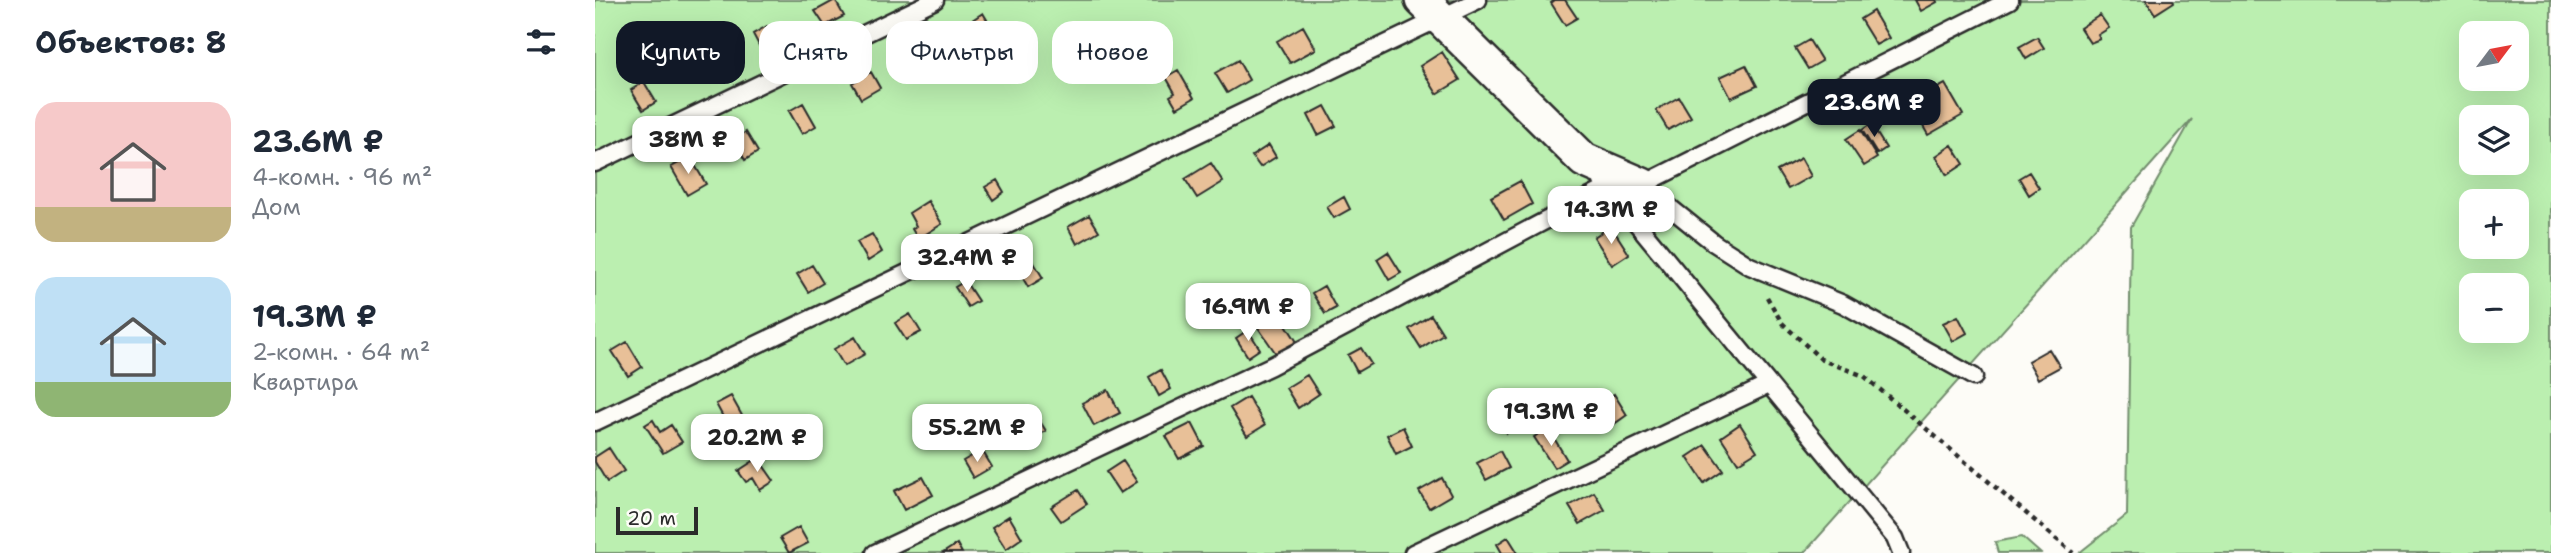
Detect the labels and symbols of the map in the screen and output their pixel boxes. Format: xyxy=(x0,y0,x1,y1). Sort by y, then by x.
north arrow xyxy=(2459,21,2529,91)
pin: 23.6M ₽ xyxy=(1809,80,1939,139)
pin: 38M ₽ xyxy=(639,116,737,176)
pin: 14.3M ₽ xyxy=(1546,187,1676,246)
pin: 32.4M ₽ xyxy=(902,234,1032,294)
pin: 16.9M ₽ xyxy=(1183,284,1313,343)
pin: 19.3M ₽ xyxy=(1486,388,1616,448)
pin: 55.2M ₽ xyxy=(912,405,1042,464)
pin: 20.2M ₽ xyxy=(692,414,822,474)
scale bar xyxy=(616,504,698,536)

